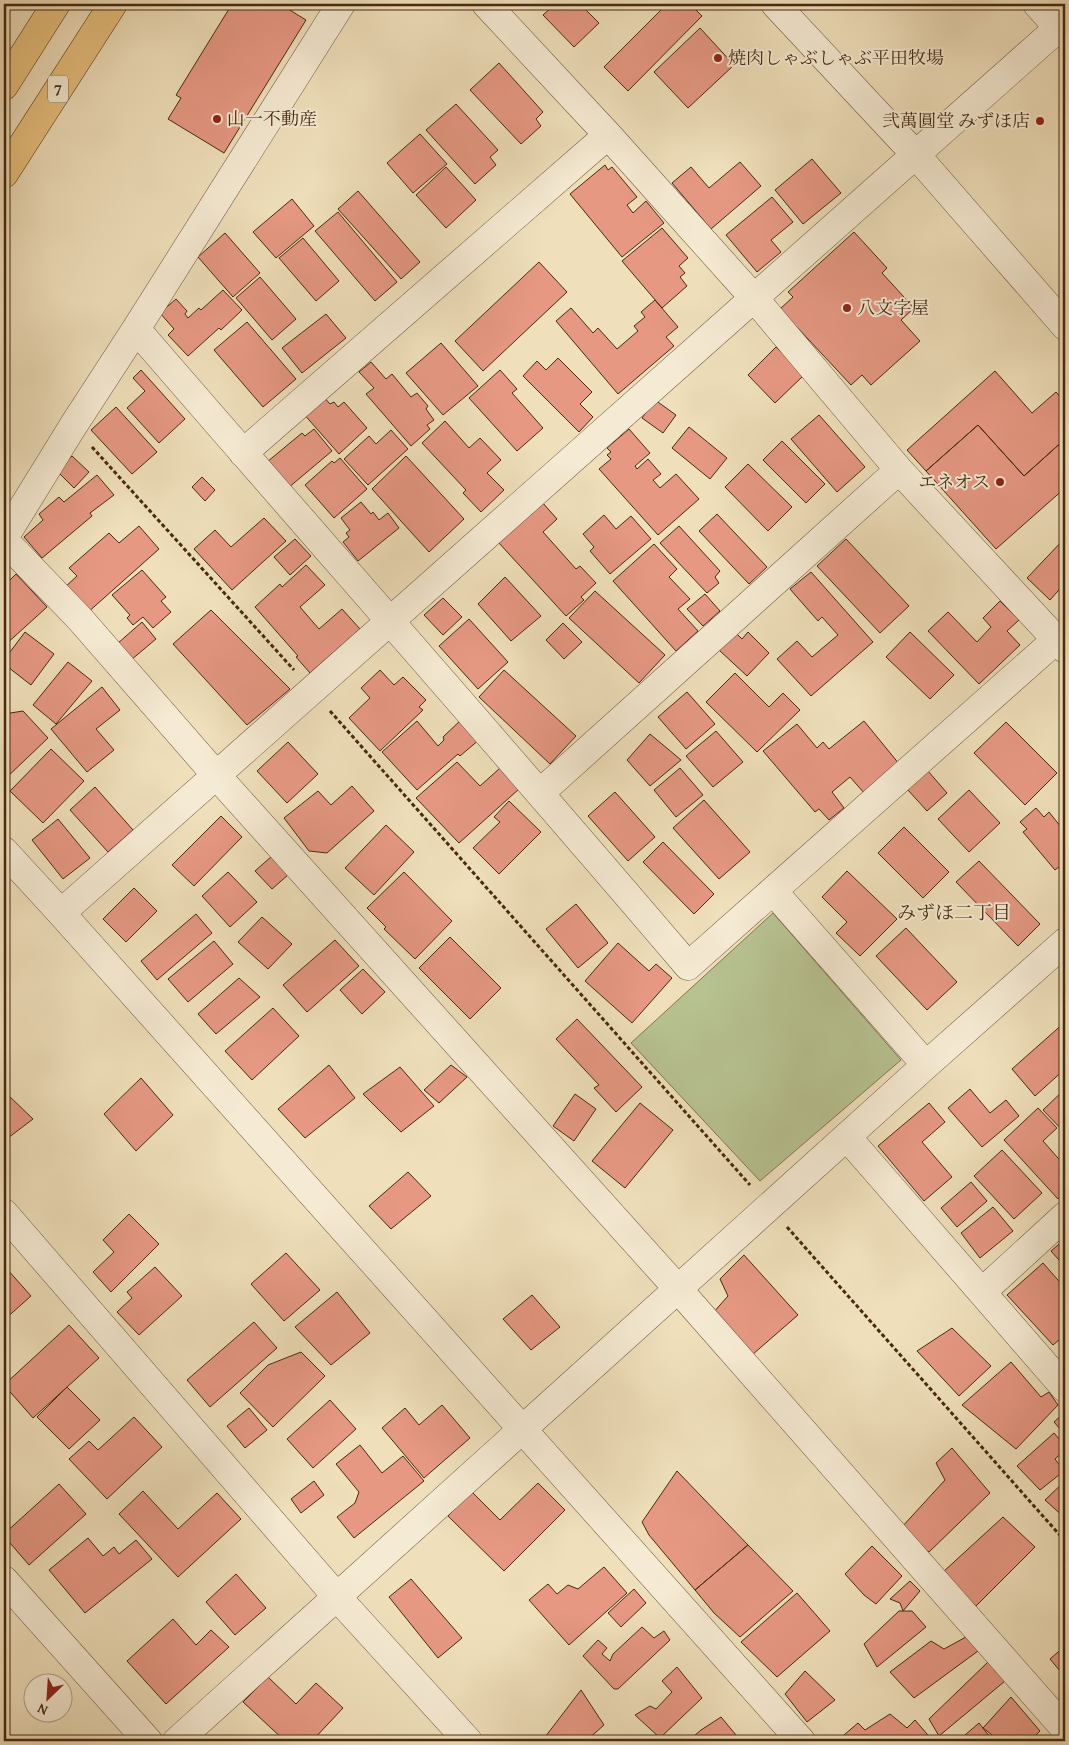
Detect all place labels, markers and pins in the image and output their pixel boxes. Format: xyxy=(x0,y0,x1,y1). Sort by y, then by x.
place label: 焼肉しゃぶしゃぶ平田牧場 xyxy=(728,44,944,71)
marker: 焼肉しゃぶしゃぶ平田牧場 xyxy=(712,52,724,64)
place label: 山一不動産 xyxy=(227,105,317,132)
place label: 弐萬圓堂 みずほ店 xyxy=(882,107,1030,134)
marker: 山一不動産 xyxy=(211,113,223,125)
marker: 弐萬圓堂 みずほ店 xyxy=(1034,115,1046,127)
place label: 八文字屋 xyxy=(857,294,929,321)
marker: 八文字屋 xyxy=(841,302,853,314)
place label: エネオス xyxy=(918,468,990,495)
marker: エネオス xyxy=(994,476,1006,488)

